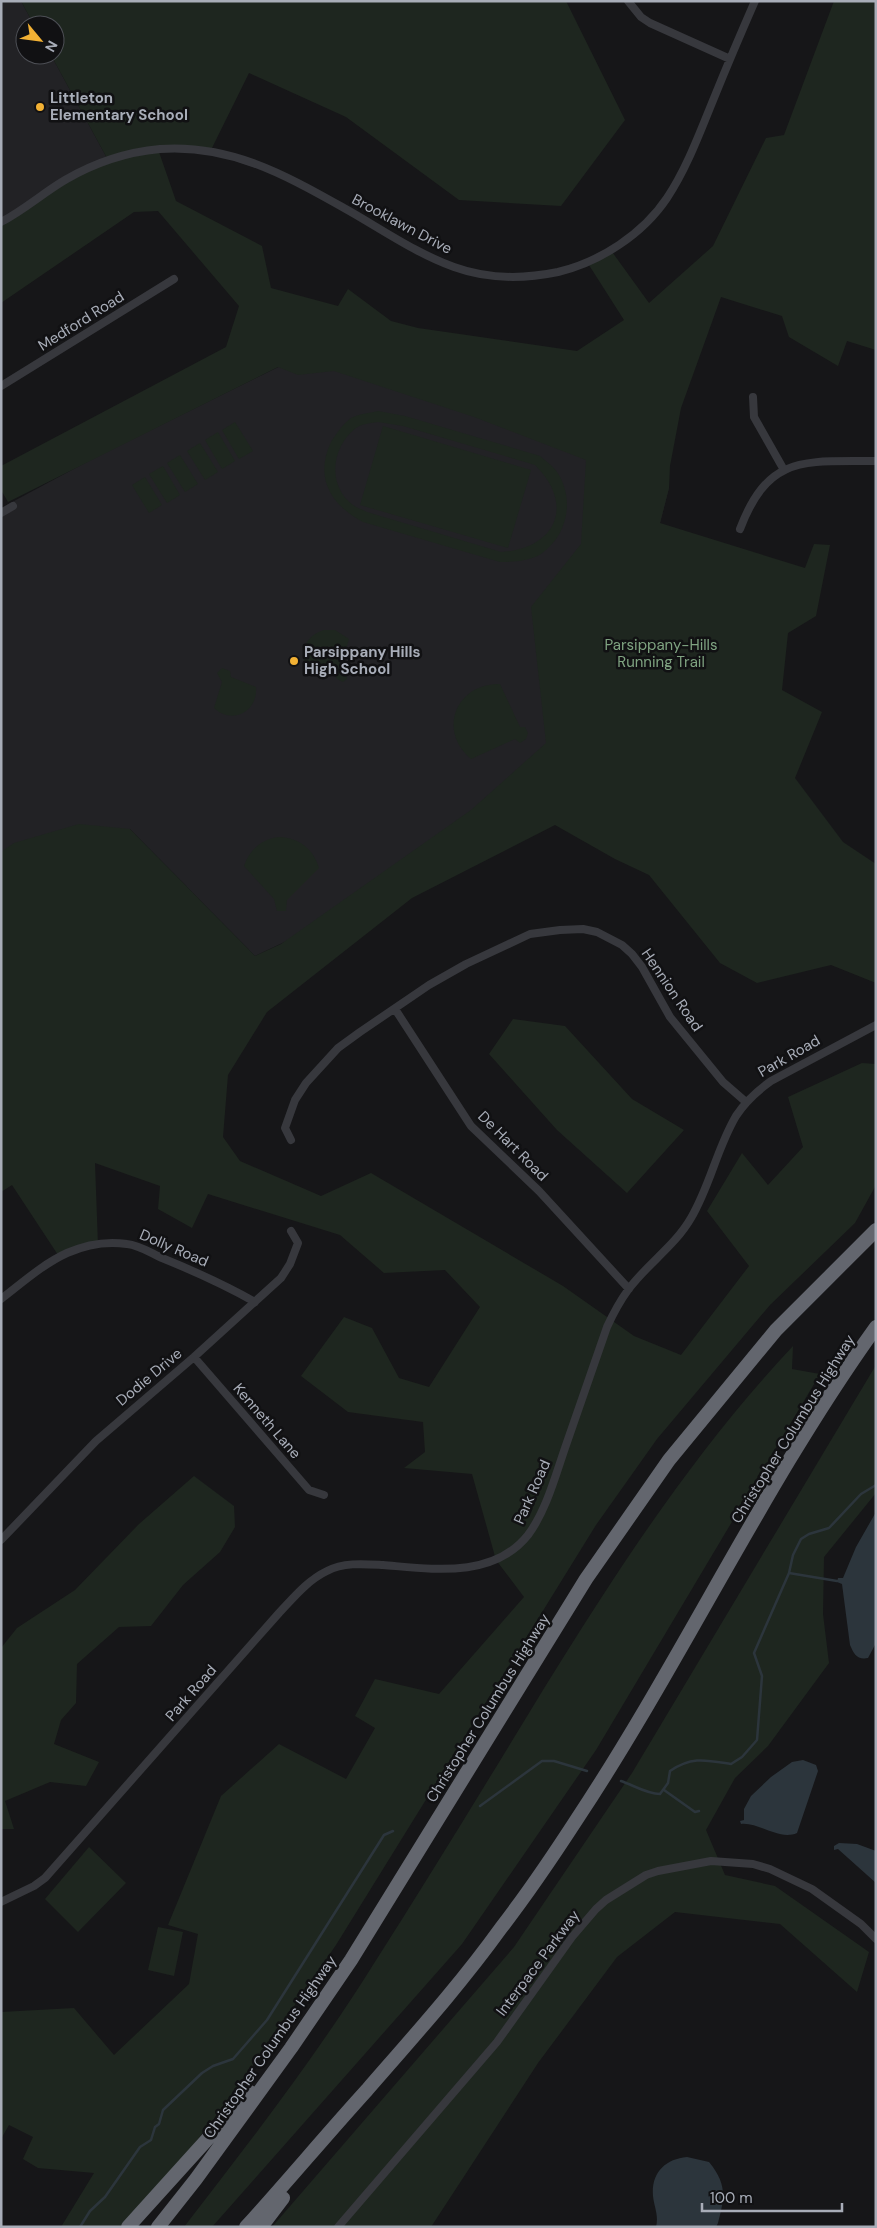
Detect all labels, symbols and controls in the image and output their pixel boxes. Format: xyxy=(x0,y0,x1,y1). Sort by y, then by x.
north arrow xyxy=(15,15,65,65)
text: N xyxy=(41,37,62,55)
place label: Littleton Elementary School xyxy=(50,88,188,125)
marker: Littleton Elementary School xyxy=(34,101,46,113)
street label: Brooklawn Drive xyxy=(348,189,456,259)
street label: Medford Road xyxy=(34,287,128,355)
park label: Parsippany-Hills Running Trail xyxy=(604,635,718,672)
place label: Parsippany Hills High School xyxy=(304,642,421,679)
marker: Parsippany Hills High School xyxy=(288,655,300,667)
street label: Hennion Road xyxy=(637,945,707,1035)
street label: Park Road xyxy=(754,1030,824,1082)
street label: De Hart Road xyxy=(474,1107,552,1185)
street label: Dolly Road xyxy=(136,1225,212,1271)
street label: Christopher Columbus Highway xyxy=(726,1330,860,1527)
street label: Dodie Drive xyxy=(112,1344,186,1410)
street label: Kenneth Lane xyxy=(229,1379,305,1463)
street label: Park Road xyxy=(509,1457,555,1527)
street label: Christopher Columbus Highway xyxy=(421,1609,555,1806)
street label: Park Road xyxy=(161,1661,221,1725)
street label: Interpace Parkway xyxy=(492,1906,585,2020)
street label: Christopher Columbus Highway xyxy=(199,1951,341,2142)
scale bar xyxy=(702,2180,842,2212)
text: 100 m xyxy=(710,2188,753,2208)

